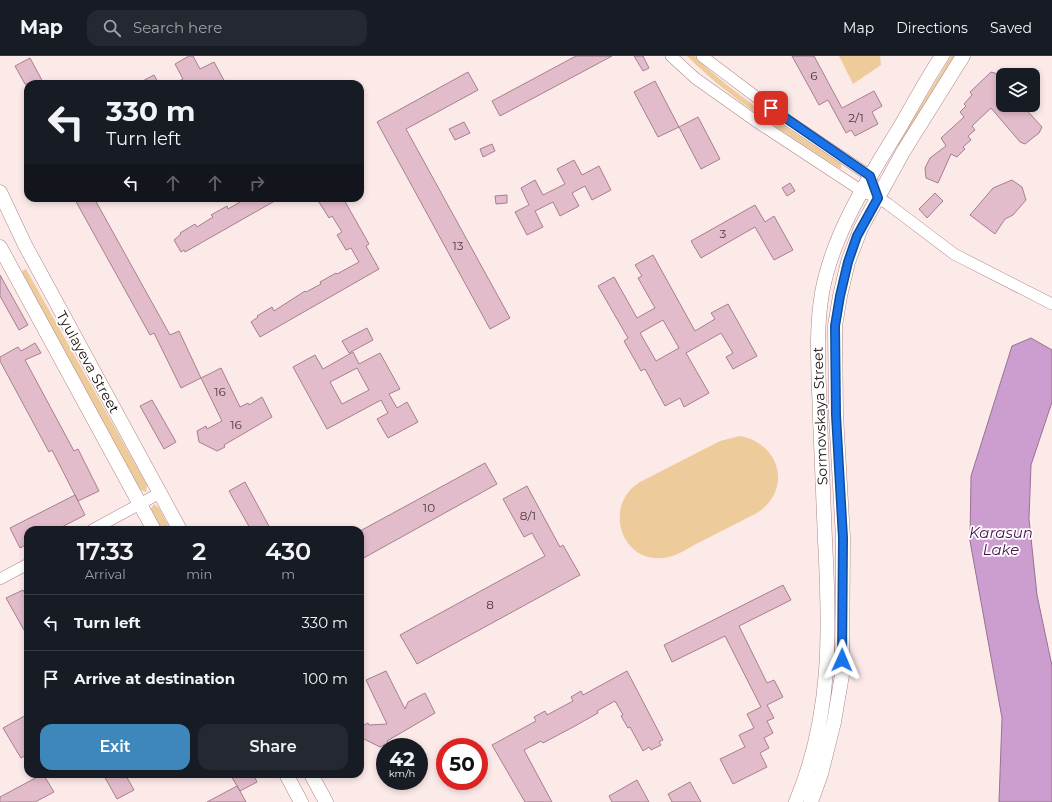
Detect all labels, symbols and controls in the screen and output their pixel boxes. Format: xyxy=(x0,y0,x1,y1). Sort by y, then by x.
search box xyxy=(87,10,367,46)
text: Map xyxy=(20,16,63,39)
icon: search xyxy=(101,17,123,39)
text: Search here xyxy=(133,18,222,37)
text: Map xyxy=(843,19,874,37)
text: Directions xyxy=(896,19,968,37)
text: Saved xyxy=(990,19,1032,37)
house number: 6 xyxy=(810,68,818,83)
map controls xyxy=(996,68,1040,112)
button: layers xyxy=(996,68,1040,112)
pin xyxy=(754,91,788,125)
text: 330 m xyxy=(106,94,195,128)
icon: left xyxy=(40,96,92,148)
icon: arrive xyxy=(760,97,782,119)
house number: 2/1 xyxy=(848,110,864,125)
text: Turn left xyxy=(106,128,181,150)
icon: left xyxy=(120,172,142,194)
icon: ahead xyxy=(162,172,184,194)
icon: ahead xyxy=(204,172,226,194)
icon: right xyxy=(246,172,268,194)
house number: 3 xyxy=(720,226,727,241)
house number: 13 xyxy=(452,238,464,253)
street label: Tyulayeva Street xyxy=(52,308,124,417)
street label: Sormovskaya Street xyxy=(809,346,831,485)
house number: 16 xyxy=(214,384,226,399)
house number: 16 xyxy=(230,417,242,432)
house number: 10 xyxy=(423,500,435,515)
house number: 8/1 xyxy=(520,508,536,523)
water label: Karasun Lake xyxy=(969,523,1033,559)
text: 17:33 xyxy=(77,537,134,566)
text: 2 xyxy=(192,537,206,566)
text: 430 xyxy=(265,537,311,566)
text: Arrival xyxy=(85,566,126,582)
text: min xyxy=(186,566,212,582)
text: m xyxy=(281,566,295,582)
house number: 8 xyxy=(486,597,494,612)
icon: left xyxy=(40,612,62,634)
text: Turn left xyxy=(74,613,141,632)
text: 330 m xyxy=(301,613,348,632)
position arrow xyxy=(821,639,863,681)
icon: arrive xyxy=(40,668,62,690)
text: Arrive at destination xyxy=(74,669,235,688)
text: 100 m xyxy=(303,669,348,688)
button: Exit xyxy=(40,724,190,770)
button: Share xyxy=(198,724,348,770)
speed limit sign: 50 xyxy=(436,738,488,790)
text: 42 xyxy=(389,747,415,771)
text: km/h xyxy=(389,767,415,780)

